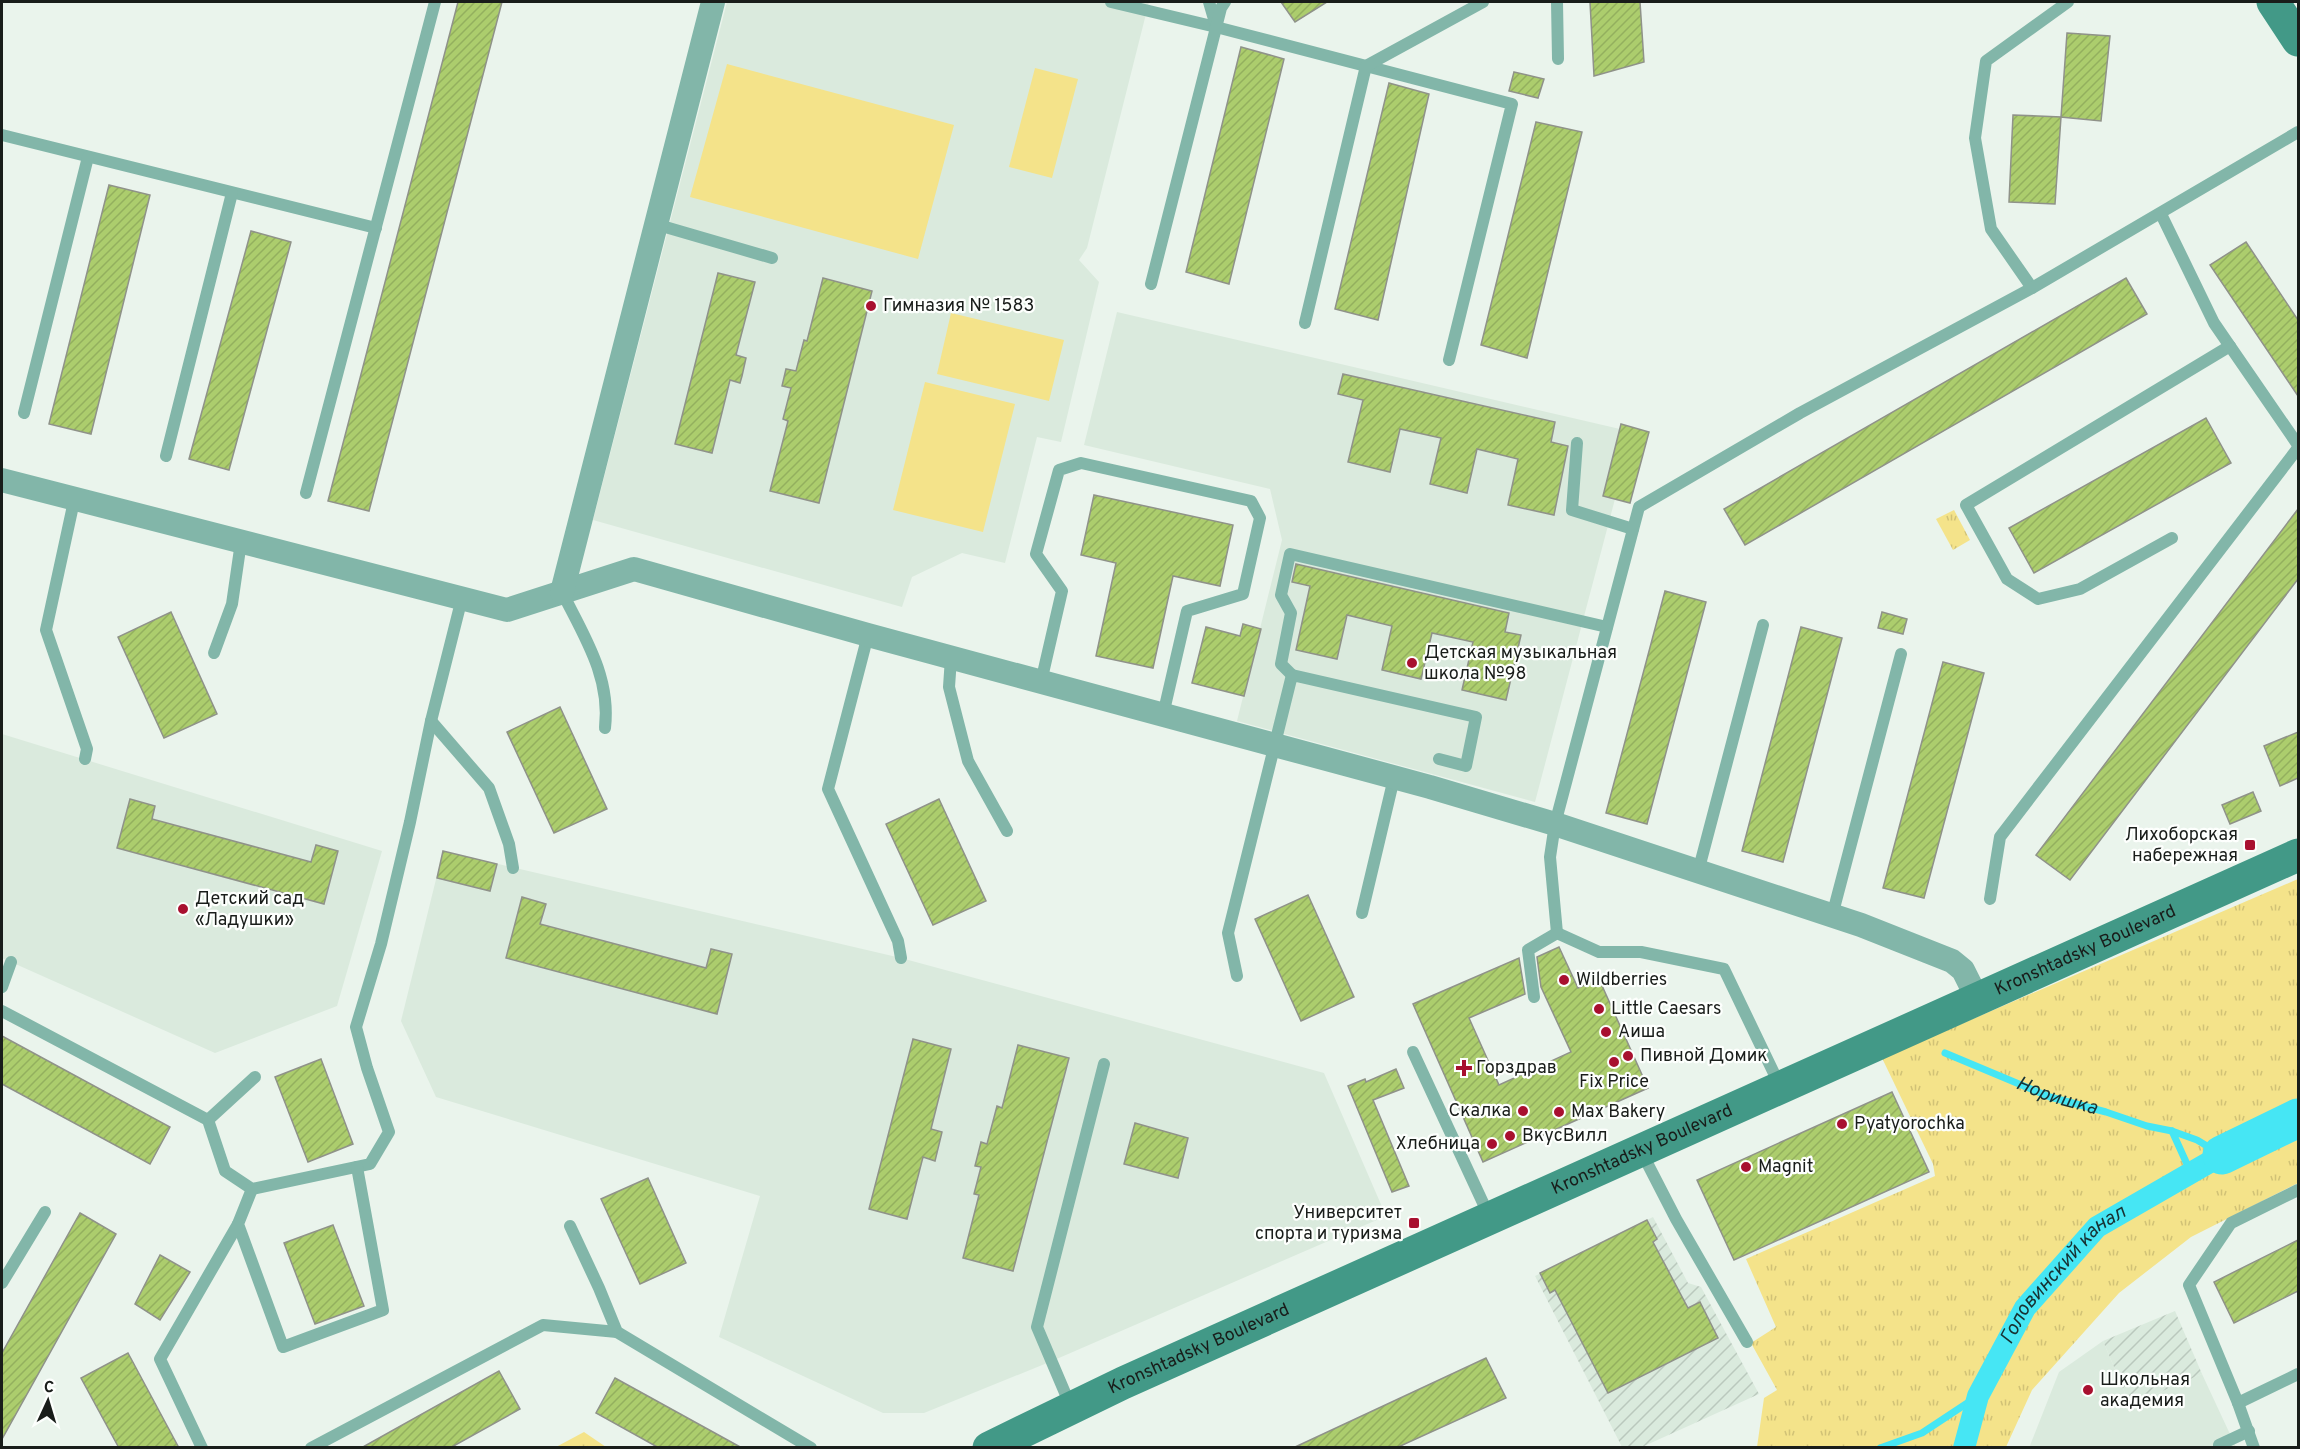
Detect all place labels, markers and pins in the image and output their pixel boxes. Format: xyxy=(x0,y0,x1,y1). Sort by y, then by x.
place label: Гимназия № 1583 xyxy=(883,295,1034,318)
marker: Гимназия № 1583 xyxy=(864,299,878,313)
place label: Детская музыкальная школа №98 xyxy=(1424,642,1617,686)
marker: Детская музыкальная школа №98 xyxy=(1405,656,1419,670)
place label: Лихоборская набережная xyxy=(2125,824,2238,868)
marker: Лихоборская набережная xyxy=(2243,838,2257,852)
place label: Детский сад «Ладушки» xyxy=(195,888,304,932)
marker: Детский сад «Ладушки» xyxy=(176,902,190,916)
place label: Wildberries xyxy=(1576,969,1667,992)
marker: Wildberries xyxy=(1557,973,1571,987)
place label: Little Caesars xyxy=(1611,998,1721,1021)
marker: Little Caesars xyxy=(1592,1002,1606,1016)
place label: Аиша xyxy=(1618,1021,1665,1044)
marker: Аиша xyxy=(1599,1025,1613,1039)
place label: Пивной Домик xyxy=(1640,1045,1768,1068)
marker: Пивной Домик xyxy=(1621,1049,1635,1063)
marker: Fix Price xyxy=(1607,1055,1621,1069)
place label: Горздрав xyxy=(1476,1057,1557,1080)
marker: Горздрав xyxy=(1457,1061,1471,1075)
place label: Fix Price xyxy=(1579,1071,1649,1094)
place label: Скалка xyxy=(1449,1100,1511,1123)
place label: Max Bakery xyxy=(1571,1101,1665,1124)
marker: Скалка xyxy=(1516,1104,1530,1118)
marker: Max Bakery xyxy=(1552,1105,1566,1119)
place label: Pyatyorochka xyxy=(1854,1113,1965,1136)
marker: Pyatyorochka xyxy=(1835,1117,1849,1131)
place label: ВкусВилл xyxy=(1522,1125,1607,1148)
marker: ВкусВилл xyxy=(1503,1129,1517,1143)
place label: Хлебница xyxy=(1396,1133,1480,1156)
marker: Хлебница xyxy=(1485,1137,1499,1151)
place label: Magnit xyxy=(1758,1156,1813,1179)
marker: Magnit xyxy=(1739,1160,1753,1174)
place label: Университет спорта и туризма xyxy=(1255,1202,1402,1246)
marker: Университет спорта и туризма xyxy=(1407,1216,1421,1230)
place label: Школьная академия xyxy=(2100,1369,2190,1413)
marker: Школьная академия xyxy=(2081,1383,2095,1397)

